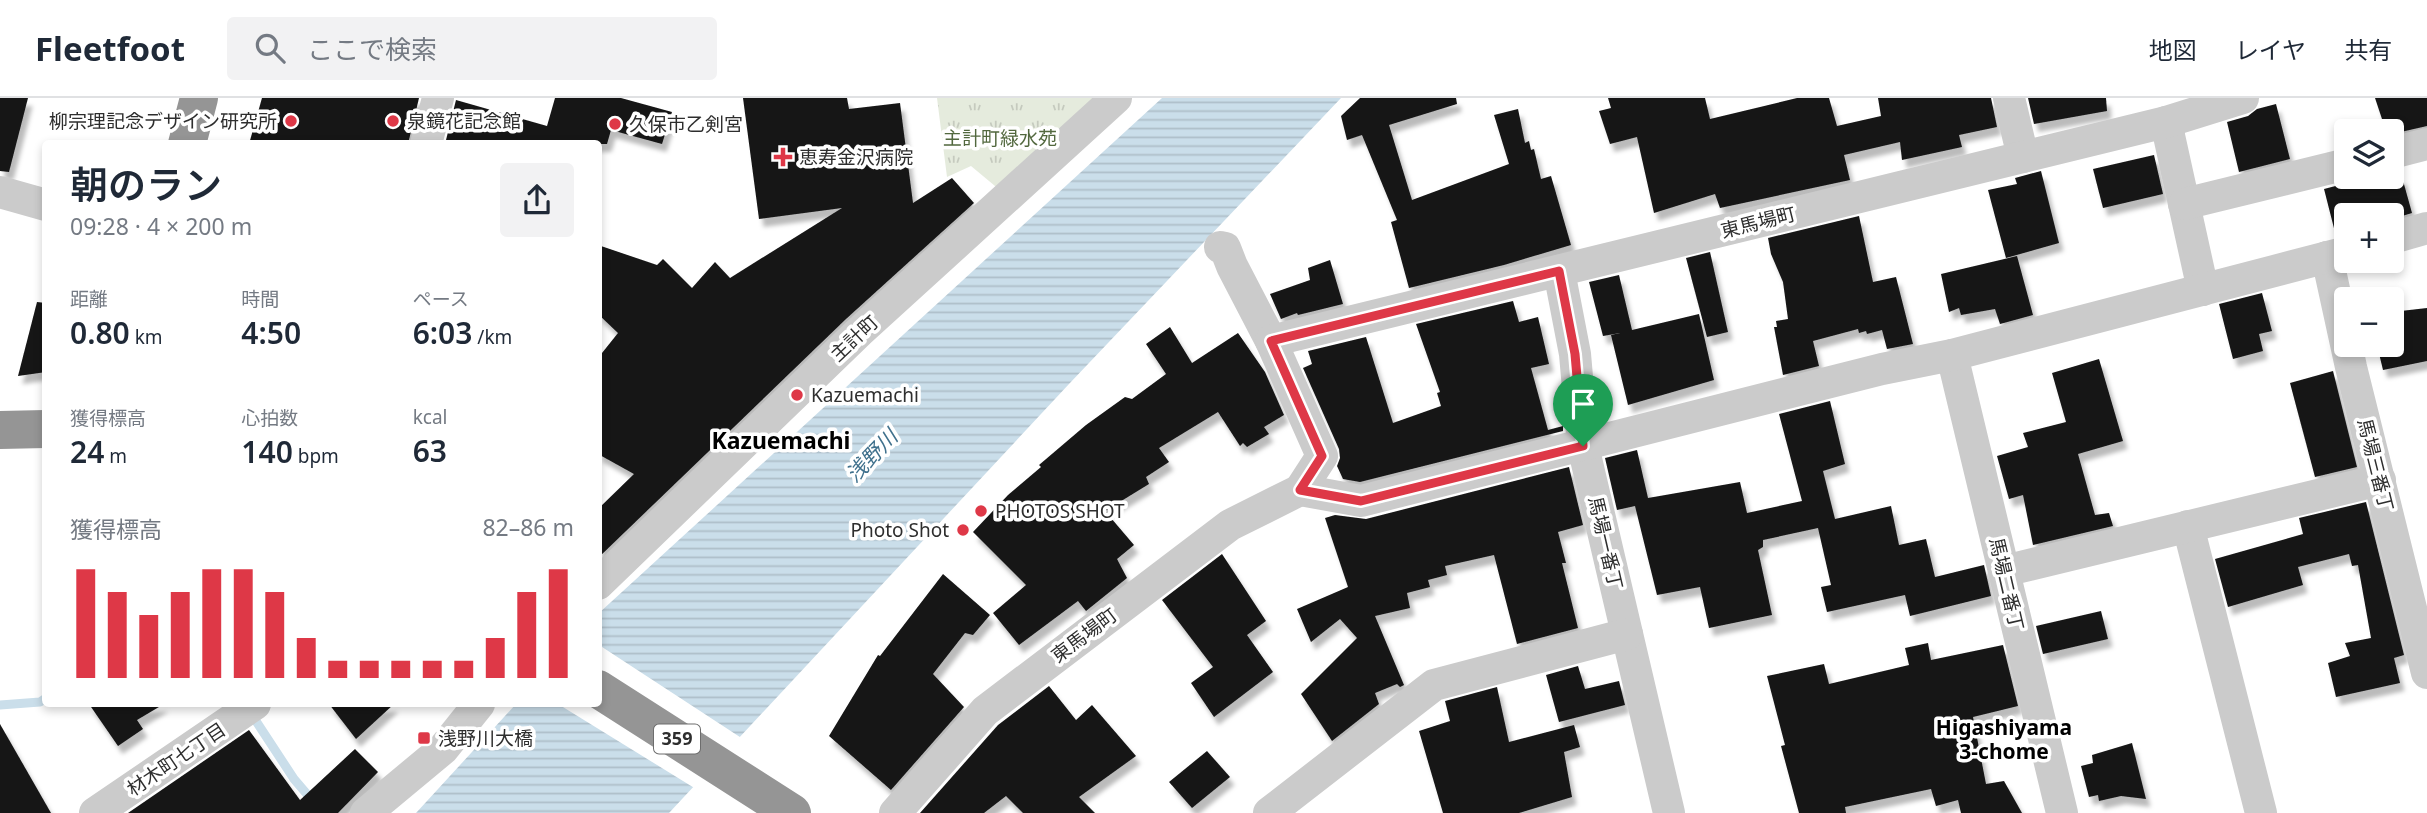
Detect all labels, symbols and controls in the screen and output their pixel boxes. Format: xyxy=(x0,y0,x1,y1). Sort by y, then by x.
search box xyxy=(227,17,717,80)
text: Fleetfoot xyxy=(35,26,185,71)
icon: search xyxy=(251,29,289,67)
text: ここで検索 xyxy=(307,31,437,67)
text: 地図 xyxy=(2149,33,2197,66)
text: レイヤ xyxy=(2235,33,2306,66)
text: 共有 xyxy=(2344,33,2392,66)
place label: 柳宗理記念デザイン研究所 xyxy=(49,108,277,134)
place label: 泉鏡花記念館 xyxy=(407,108,521,134)
place label: 久保市乙剣宮 xyxy=(629,111,743,137)
marker: 柳宗理記念デザイン研究所 xyxy=(283,113,299,129)
marker: 泉鏡花記念館 xyxy=(385,113,401,129)
marker: 久保市乙剣宮 xyxy=(607,116,623,132)
map controls xyxy=(2334,119,2404,357)
button: layers xyxy=(2334,119,2404,189)
park label: 主計町緑水苑 xyxy=(943,125,1057,151)
place label: 恵寿金沢病院 xyxy=(799,144,913,170)
marker: 恵寿金沢病院 xyxy=(773,147,793,167)
text: 朝のラン xyxy=(70,158,222,210)
button: share xyxy=(500,163,574,237)
street label: 東馬場町 xyxy=(1718,200,1798,244)
button: + xyxy=(2334,203,2404,273)
text: 09:28 · 4 × 200 m xyxy=(70,210,252,242)
text: 距離 xyxy=(70,286,108,312)
text: 時間 xyxy=(241,286,279,312)
text: ペース xyxy=(413,286,469,312)
button: − xyxy=(2334,287,2404,357)
street label: 主計町 xyxy=(824,309,884,367)
text: 0.80 xyxy=(70,312,130,353)
text: 4:50 xyxy=(241,312,301,353)
text: 6:03 xyxy=(413,312,472,353)
text: km xyxy=(130,324,163,350)
text: /km xyxy=(472,324,512,350)
pin xyxy=(1553,374,1613,446)
place label: Kazuemachi xyxy=(811,382,919,408)
icon: arrive xyxy=(1564,385,1602,423)
marker: Kazuemachi xyxy=(789,387,805,403)
text: kcal xyxy=(413,404,447,430)
text: 獲得標高 xyxy=(70,405,146,431)
text: 心拍数 xyxy=(241,405,298,431)
street label: 馬場三番丁 xyxy=(2352,416,2400,514)
water label: 浅野川 xyxy=(839,421,905,488)
district label: Kazuemachi xyxy=(712,424,850,456)
text: 63 xyxy=(413,430,447,471)
text: 24 xyxy=(70,431,104,472)
text: 140 xyxy=(241,431,293,472)
text: m xyxy=(104,443,127,469)
text: bpm xyxy=(293,443,339,469)
street label: 馬場一番丁 xyxy=(1583,494,1629,592)
place label: PHOTOS SHOT xyxy=(995,498,1125,524)
marker: PHOTOS SHOT xyxy=(973,503,989,519)
text: 82–86 m xyxy=(482,511,574,543)
text: 獲得標高 xyxy=(70,513,162,545)
place label: Photo Shot xyxy=(850,517,949,543)
marker: Photo Shot xyxy=(955,522,971,538)
street label: 馬場二番丁 xyxy=(1984,535,2030,633)
street label: 東馬場町 xyxy=(1046,602,1122,668)
district label: Higashiyama 3-chome xyxy=(1936,713,2072,765)
street label: 材木町七丁目 xyxy=(121,716,231,802)
road number: 359 xyxy=(654,724,700,754)
place label: 浅野川大橋 xyxy=(438,725,533,751)
marker: 浅野川大橋 xyxy=(416,730,432,746)

